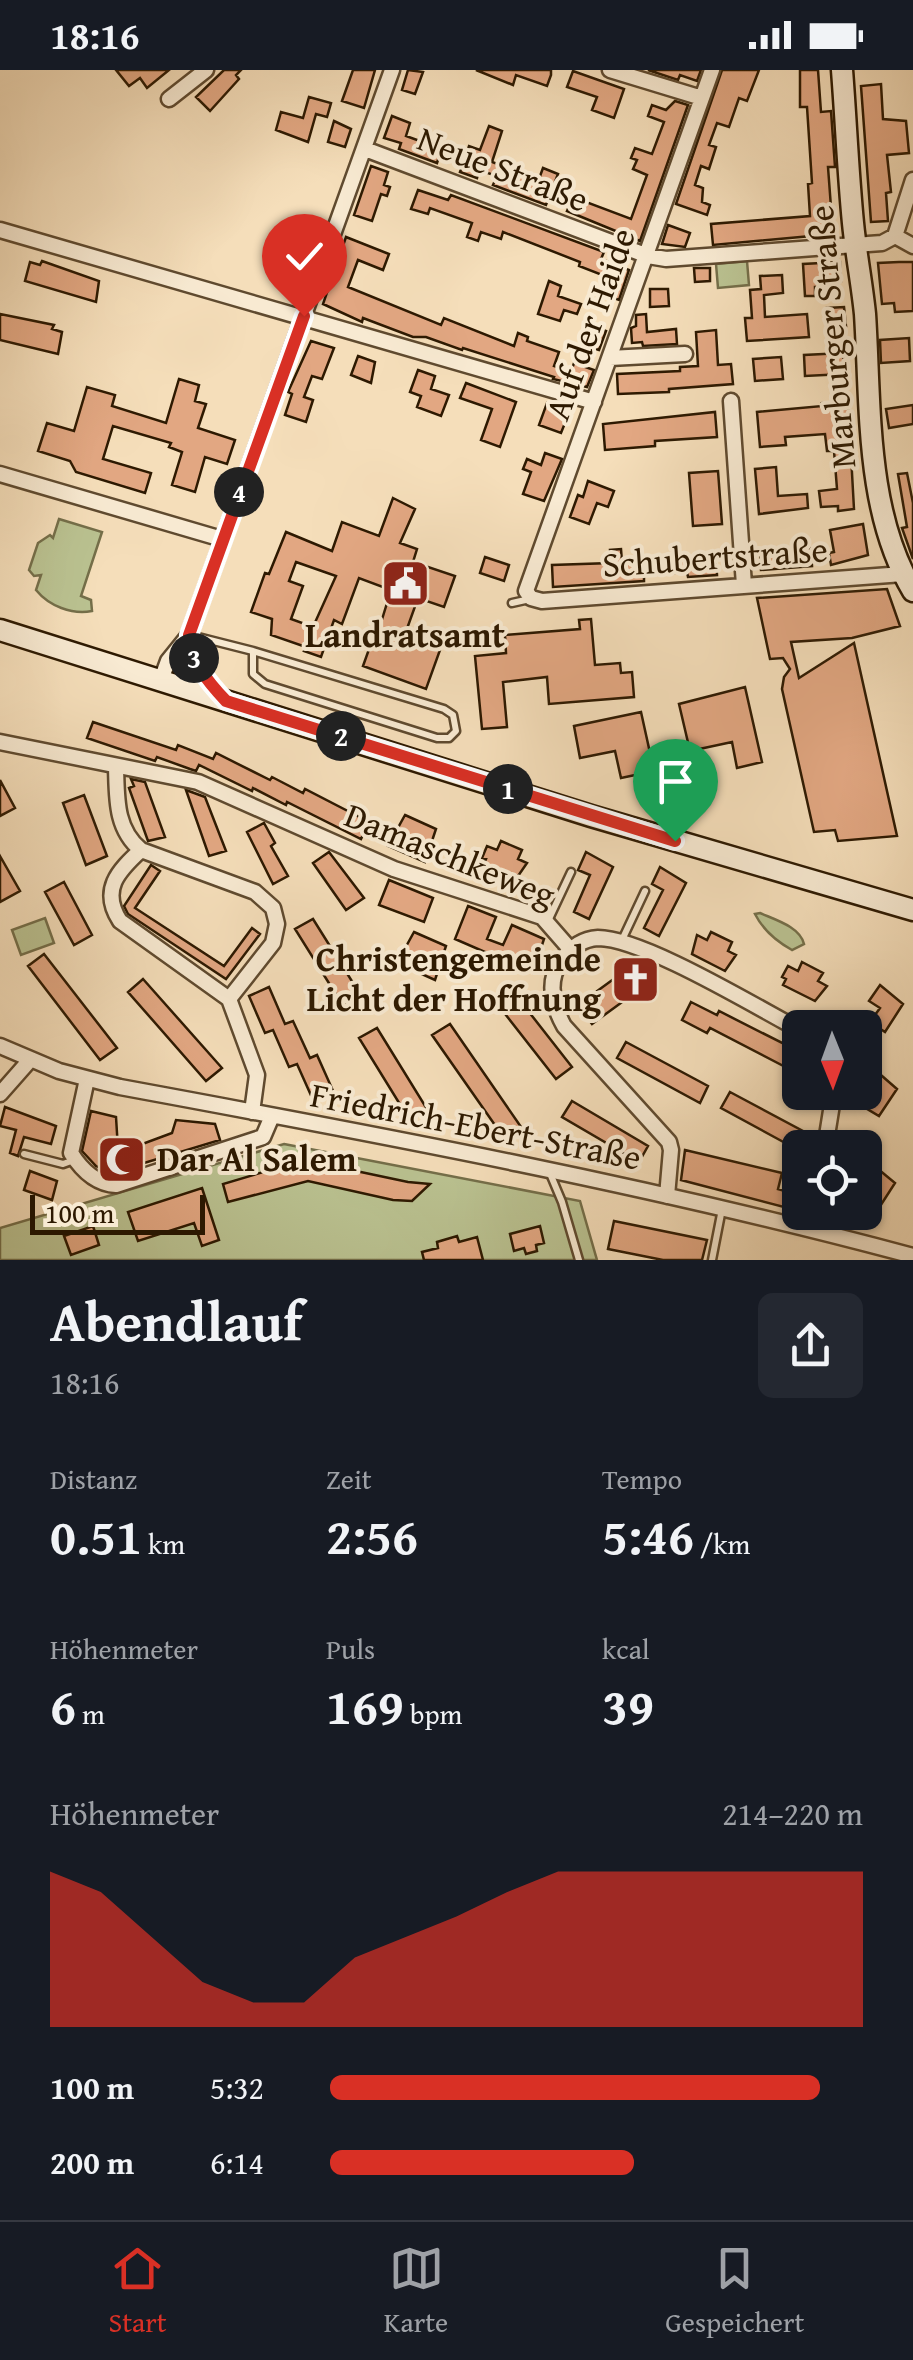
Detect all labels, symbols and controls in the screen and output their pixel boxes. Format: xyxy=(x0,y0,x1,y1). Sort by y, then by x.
text: 18:16 xyxy=(50,7,140,63)
street label: Neue Straße xyxy=(410,113,596,224)
street label: Marburger Straße xyxy=(795,203,868,471)
pin xyxy=(262,214,347,317)
street label: Auf der Haide xyxy=(531,221,648,427)
icon: check xyxy=(277,229,332,284)
pin: 4 xyxy=(214,467,264,517)
text: 4 xyxy=(232,471,246,512)
street label: Schubertstraße xyxy=(601,523,829,590)
public building icon: Landratsamt xyxy=(379,557,431,609)
place label: Landratsamt xyxy=(305,609,505,660)
pin: 3 xyxy=(169,633,219,683)
text: 3 xyxy=(187,637,201,678)
pin: 2 xyxy=(316,711,366,761)
text: 2 xyxy=(334,715,348,756)
pin xyxy=(633,739,718,842)
icon: arrive xyxy=(648,754,703,809)
pin: 1 xyxy=(483,764,533,814)
text: 1 xyxy=(501,768,515,809)
street label: Damaschkeweg xyxy=(337,789,564,920)
place label: Christengemeinde Licht der Hoffnung xyxy=(306,933,602,1024)
church icon: Christengemeinde Licht der Hoffnung xyxy=(610,953,662,1005)
north arrow xyxy=(782,1010,882,1110)
map controls xyxy=(782,1010,882,1230)
street label: Friedrich-Ebert-Straße xyxy=(307,1068,646,1183)
button: locate xyxy=(782,1130,882,1230)
mosque icon: Dar Al Salem xyxy=(96,1133,148,1185)
place label: Dar Al Salem xyxy=(157,1133,357,1184)
scale bar xyxy=(30,1190,205,1234)
text: 100 m xyxy=(45,1192,114,1233)
text: Abendlauf xyxy=(50,1281,302,1361)
button: share xyxy=(758,1293,863,1398)
text: 18:16 xyxy=(50,1359,119,1406)
text: Distanz xyxy=(50,1458,137,1499)
text: Zeit xyxy=(326,1458,372,1499)
text: Tempo xyxy=(602,1458,682,1499)
text: 0.51 xyxy=(50,1499,142,1572)
text: 2:56 xyxy=(326,1499,418,1572)
text: 5:46 xyxy=(602,1499,694,1572)
text: km xyxy=(142,1523,185,1564)
text: /km xyxy=(694,1523,750,1564)
text: Höhenmeter xyxy=(50,1628,198,1669)
text: Puls xyxy=(326,1628,375,1669)
text: kcal xyxy=(602,1628,650,1669)
text: 6 xyxy=(50,1669,76,1742)
text: 169 xyxy=(326,1669,404,1742)
text: 39 xyxy=(602,1669,654,1742)
text: m xyxy=(76,1693,105,1734)
text: bpm xyxy=(404,1693,462,1734)
text: Höhenmeter xyxy=(50,1790,219,1837)
text: 214–220 m xyxy=(722,1790,863,1837)
text: 100 m xyxy=(50,2064,134,2111)
text: 5:32 xyxy=(210,2064,264,2111)
text: 200 m xyxy=(50,2139,134,2186)
text: 6:14 xyxy=(210,2139,264,2186)
tab: Start xyxy=(109,2241,167,2342)
tab: Karte xyxy=(384,2241,448,2342)
tab: Gespeichert xyxy=(665,2241,804,2342)

